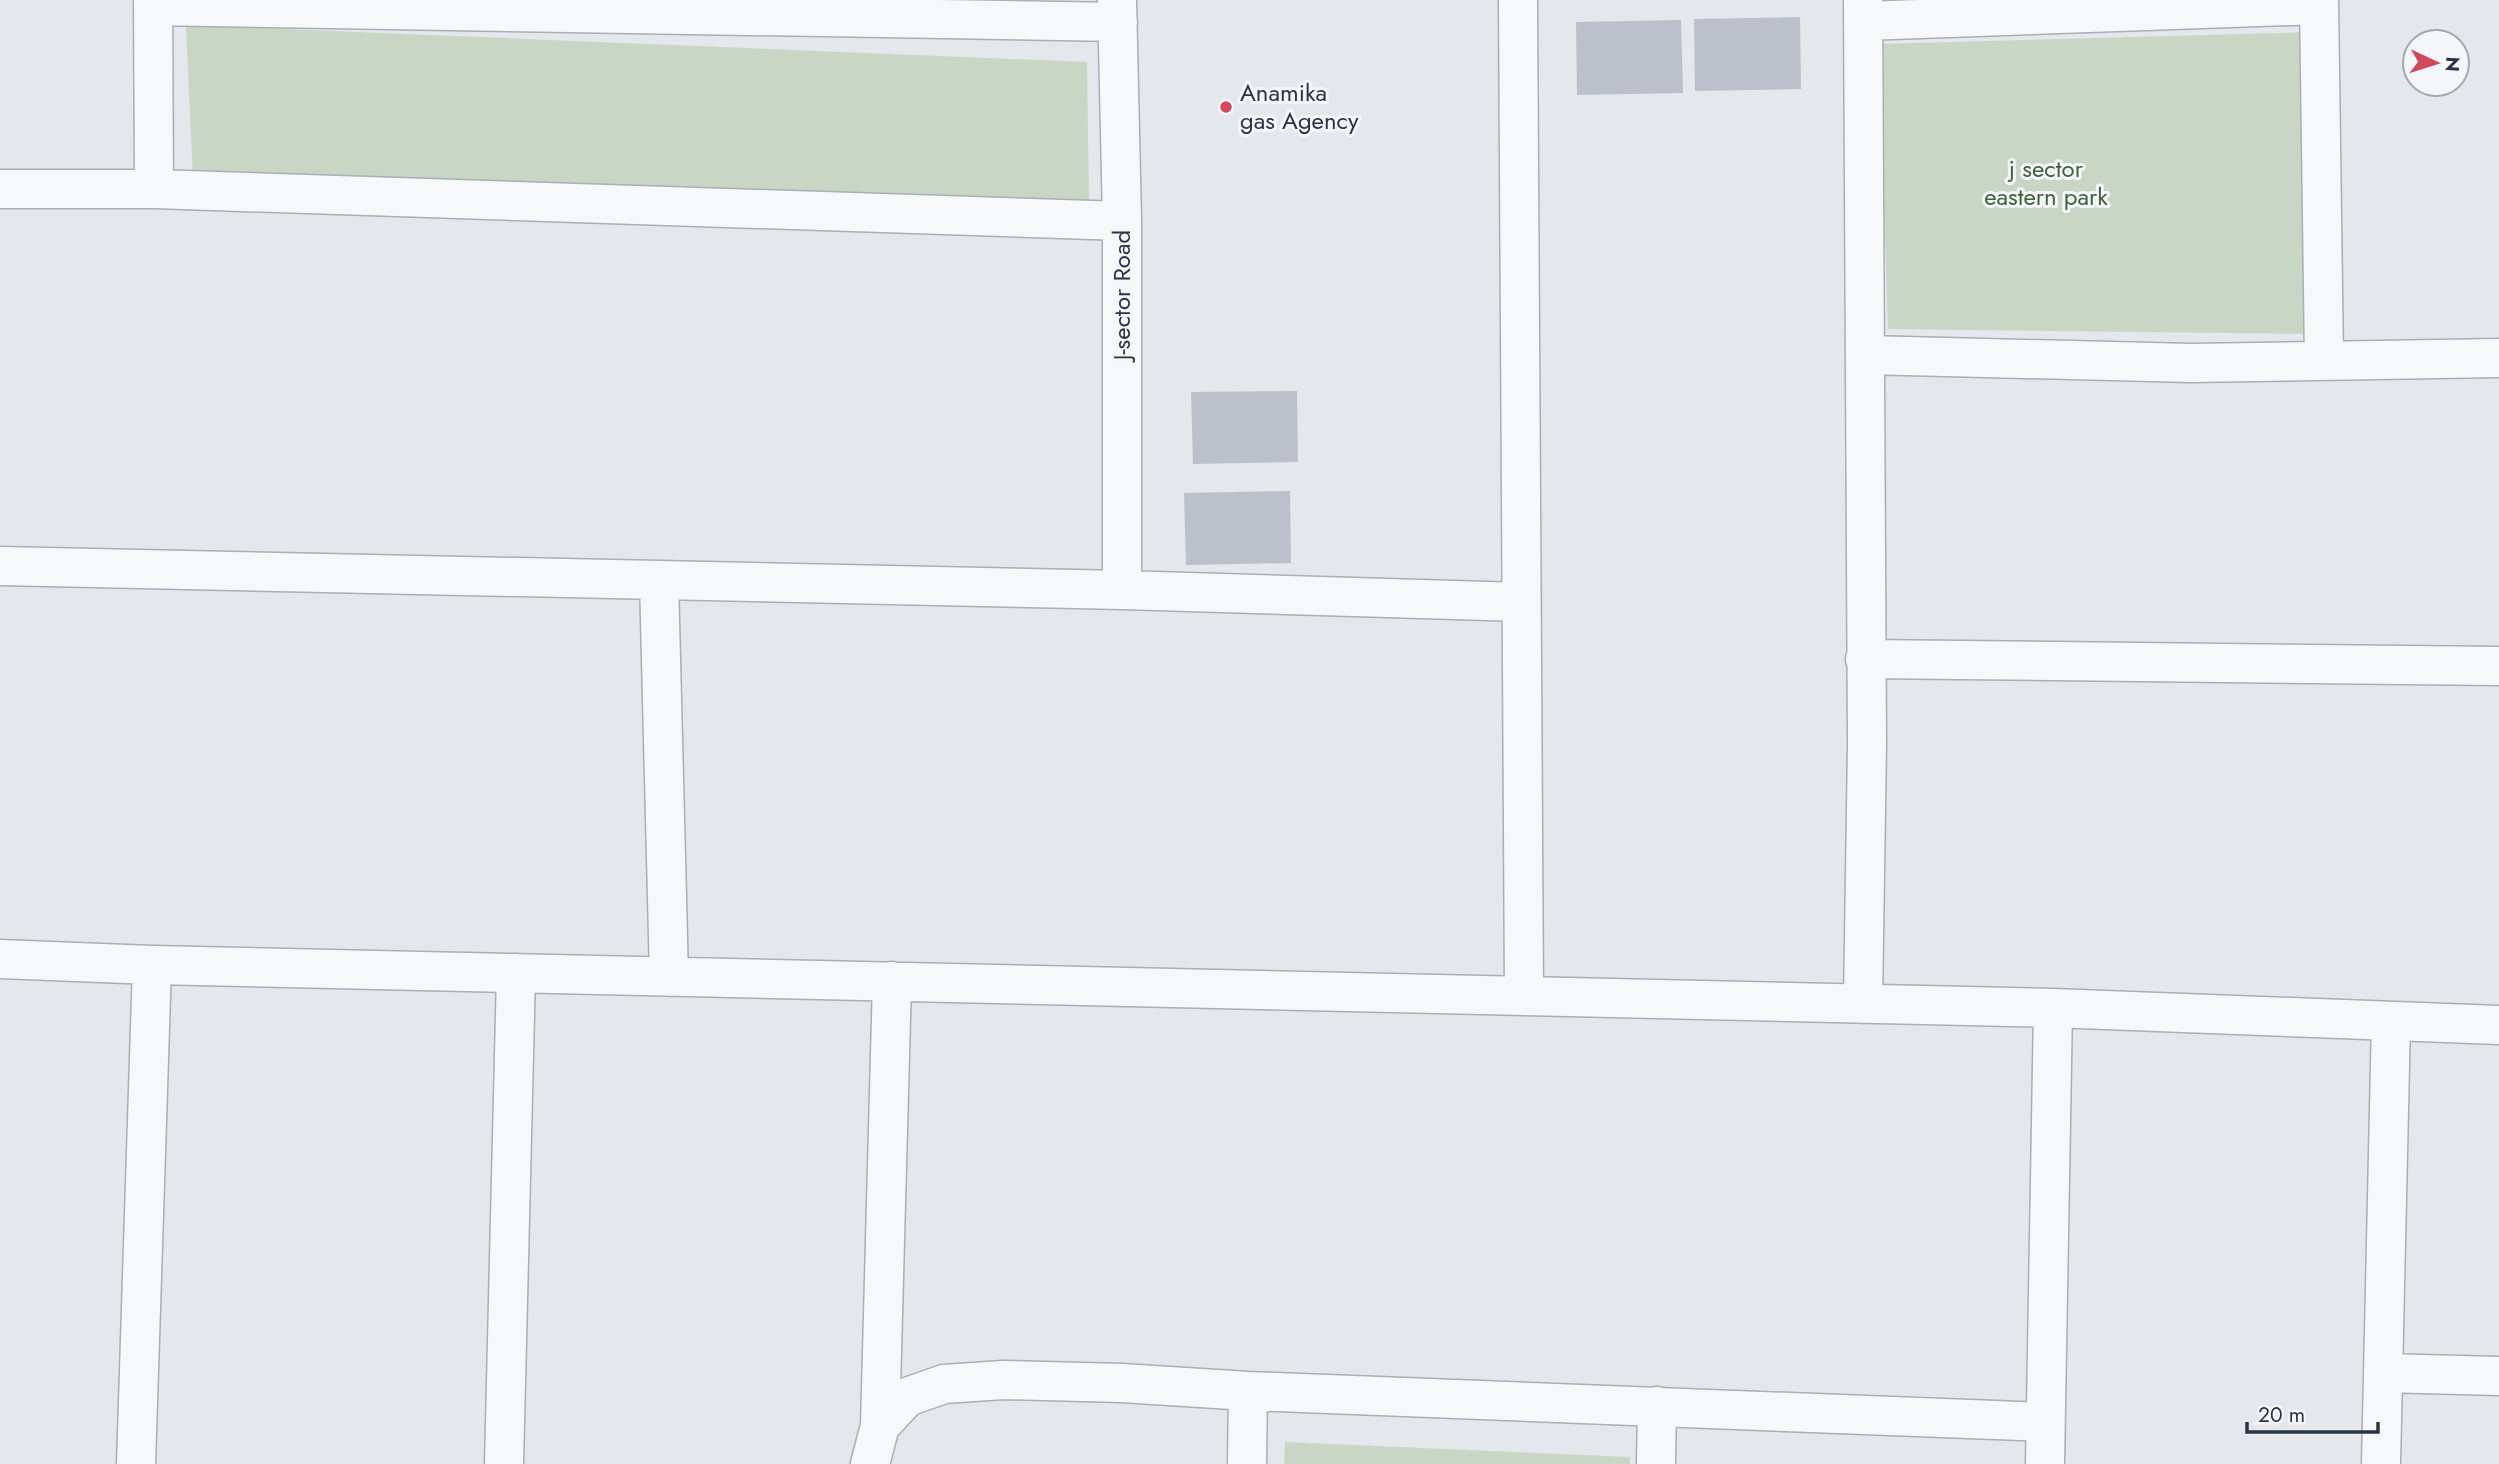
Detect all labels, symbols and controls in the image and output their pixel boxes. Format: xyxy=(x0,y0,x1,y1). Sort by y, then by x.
north arrow xyxy=(2401,28,2471,98)
text: N xyxy=(2438,56,2466,73)
place label: Anamika gas Agency xyxy=(1240,75,1359,138)
marker: Anamika gas Agency xyxy=(1218,99,1234,115)
park label: j sector eastern park xyxy=(1984,151,2108,214)
street label: J-sector Road xyxy=(1104,230,1139,363)
scale bar xyxy=(2247,1390,2378,1434)
text: 20 m xyxy=(2258,1400,2305,1430)

